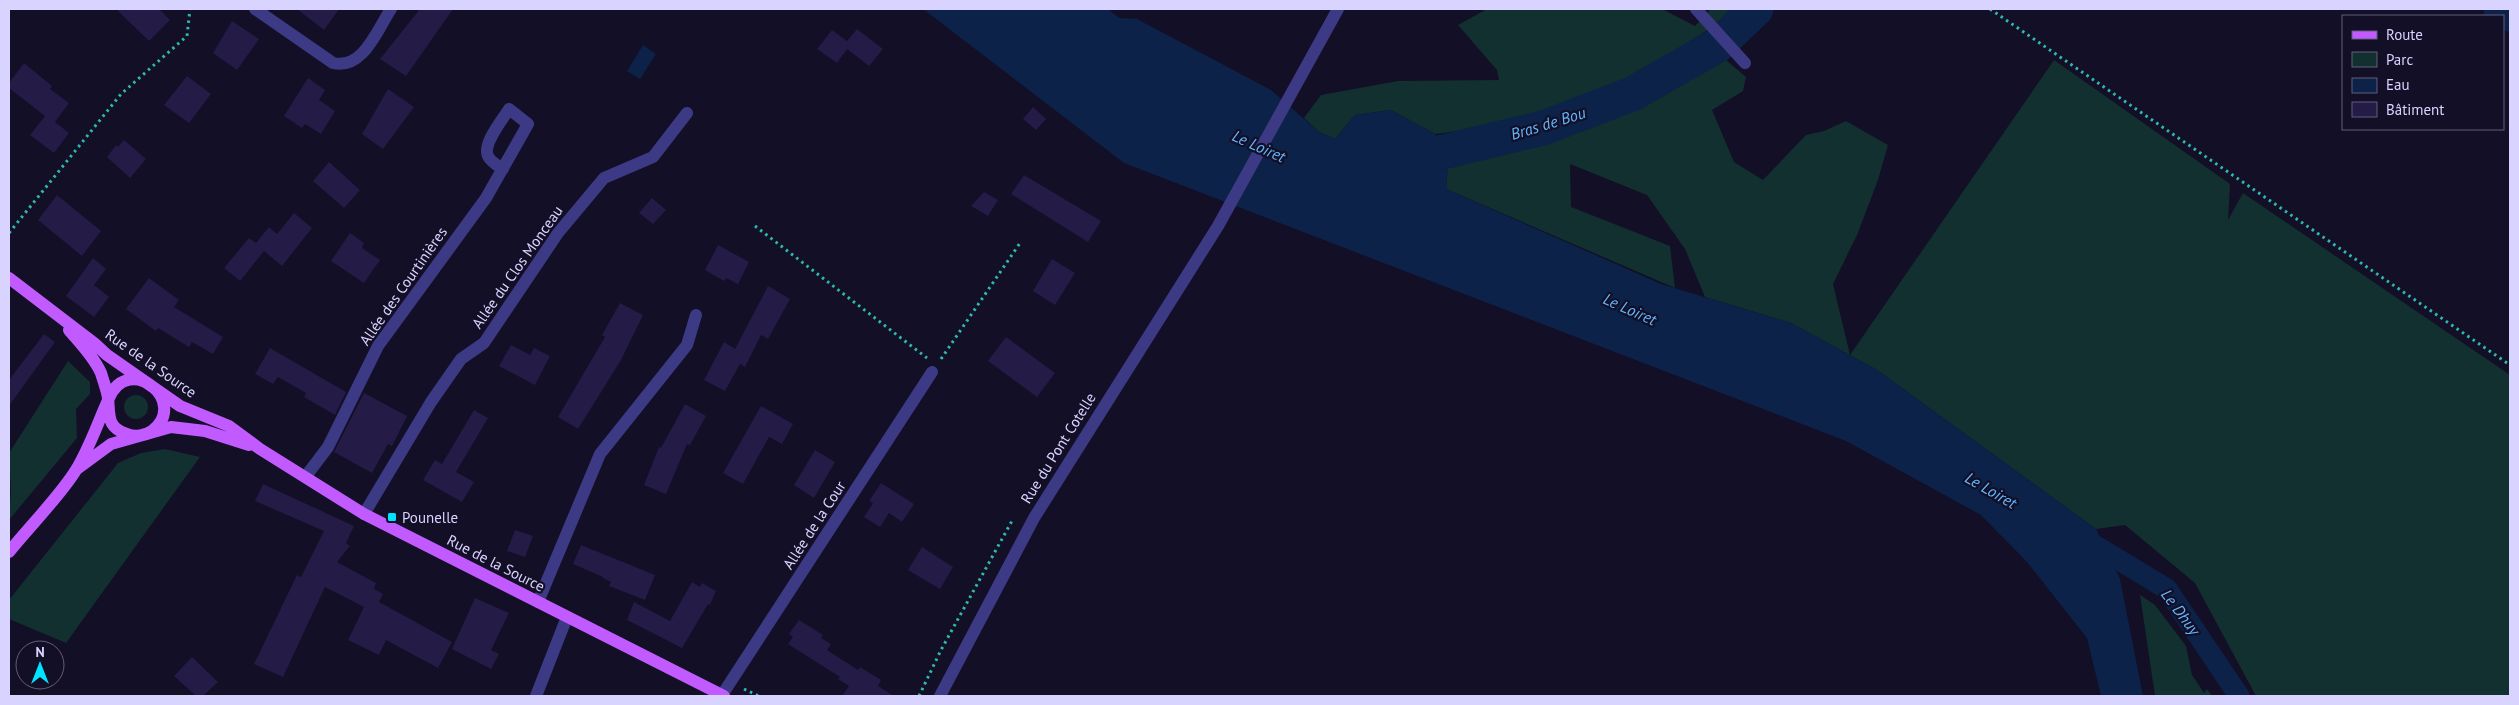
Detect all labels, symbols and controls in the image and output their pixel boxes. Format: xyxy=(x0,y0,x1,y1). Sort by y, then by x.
legend xyxy=(2342,15,2504,130)
text: Route xyxy=(2386,25,2423,44)
text: Parc xyxy=(2386,50,2413,69)
text: Eau xyxy=(2386,75,2410,94)
text: Bâtiment xyxy=(2386,100,2444,119)
water label: Bras de Bou xyxy=(1508,102,1588,144)
water label: Le Loiret xyxy=(1229,125,1290,167)
street label: Allée du Clos Monceau xyxy=(467,202,567,332)
street label: Allée des Courtinières xyxy=(355,223,451,349)
water label: Le Loiret xyxy=(1600,288,1661,330)
street label: Rue de la Source xyxy=(102,324,200,402)
street label: Rue du Pont Cotelle xyxy=(1016,389,1100,507)
water label: Le Loiret xyxy=(1962,467,2021,513)
street label: Allée de la Cour xyxy=(778,477,850,573)
place label: Pounelle xyxy=(402,508,458,527)
marker: Pounelle xyxy=(386,511,398,523)
street label: Rue de la Source xyxy=(444,530,548,596)
water label: Le Dhuy xyxy=(2157,585,2205,640)
north arrow xyxy=(15,640,65,690)
text: N xyxy=(35,643,45,661)

